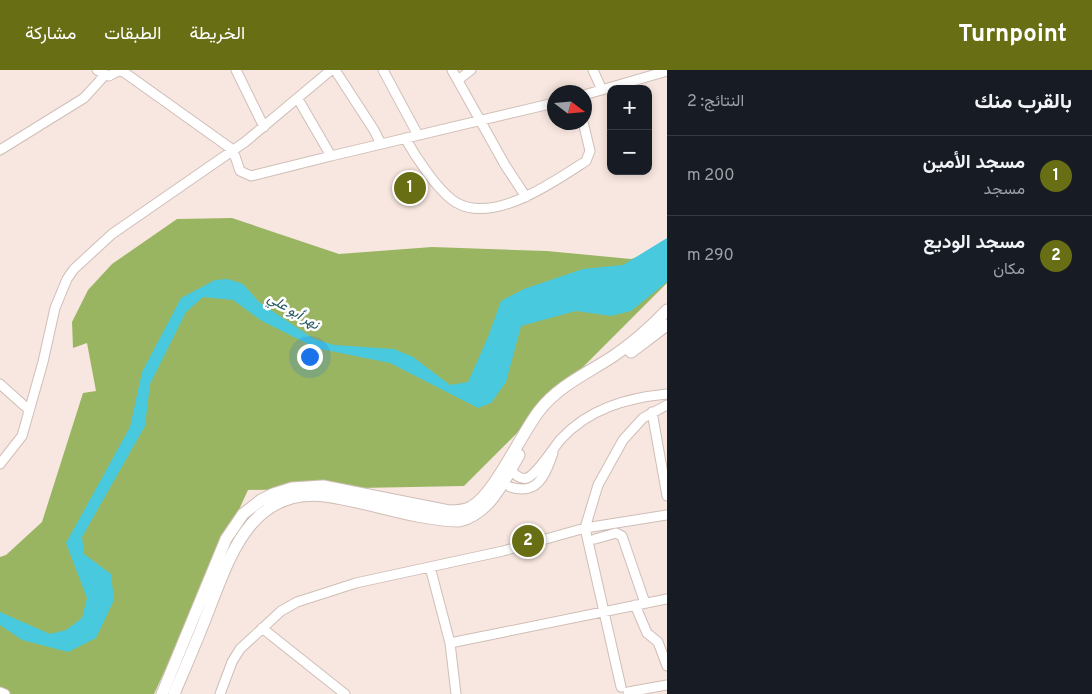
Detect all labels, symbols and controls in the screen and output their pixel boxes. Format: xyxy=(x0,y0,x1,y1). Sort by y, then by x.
text: Turnpoint xyxy=(958,20,1067,50)
text: مشاركة xyxy=(25,23,76,46)
text: الطبقات xyxy=(104,23,161,46)
text: الخريطة xyxy=(189,23,245,46)
north arrow xyxy=(547,85,592,130)
map controls xyxy=(607,85,652,175)
button: + xyxy=(607,85,652,130)
text: بالقرب منك xyxy=(975,89,1072,116)
text: النتائج: 2 xyxy=(687,92,744,112)
button: − xyxy=(607,130,652,175)
text: مسجد الأمين xyxy=(923,151,1025,175)
text: 200 m xyxy=(687,166,735,186)
text: 1 xyxy=(1053,166,1059,186)
pin: 1 xyxy=(394,169,426,207)
text: مسجد xyxy=(984,180,1025,200)
text: مسجد الوديع xyxy=(923,231,1025,255)
text: 290 m xyxy=(687,246,734,266)
text: 2 xyxy=(1051,246,1061,266)
text: مكان xyxy=(993,260,1025,280)
water label: نهر أبو علي xyxy=(263,289,323,336)
your location xyxy=(297,344,323,370)
pin: 2 xyxy=(512,522,544,560)

